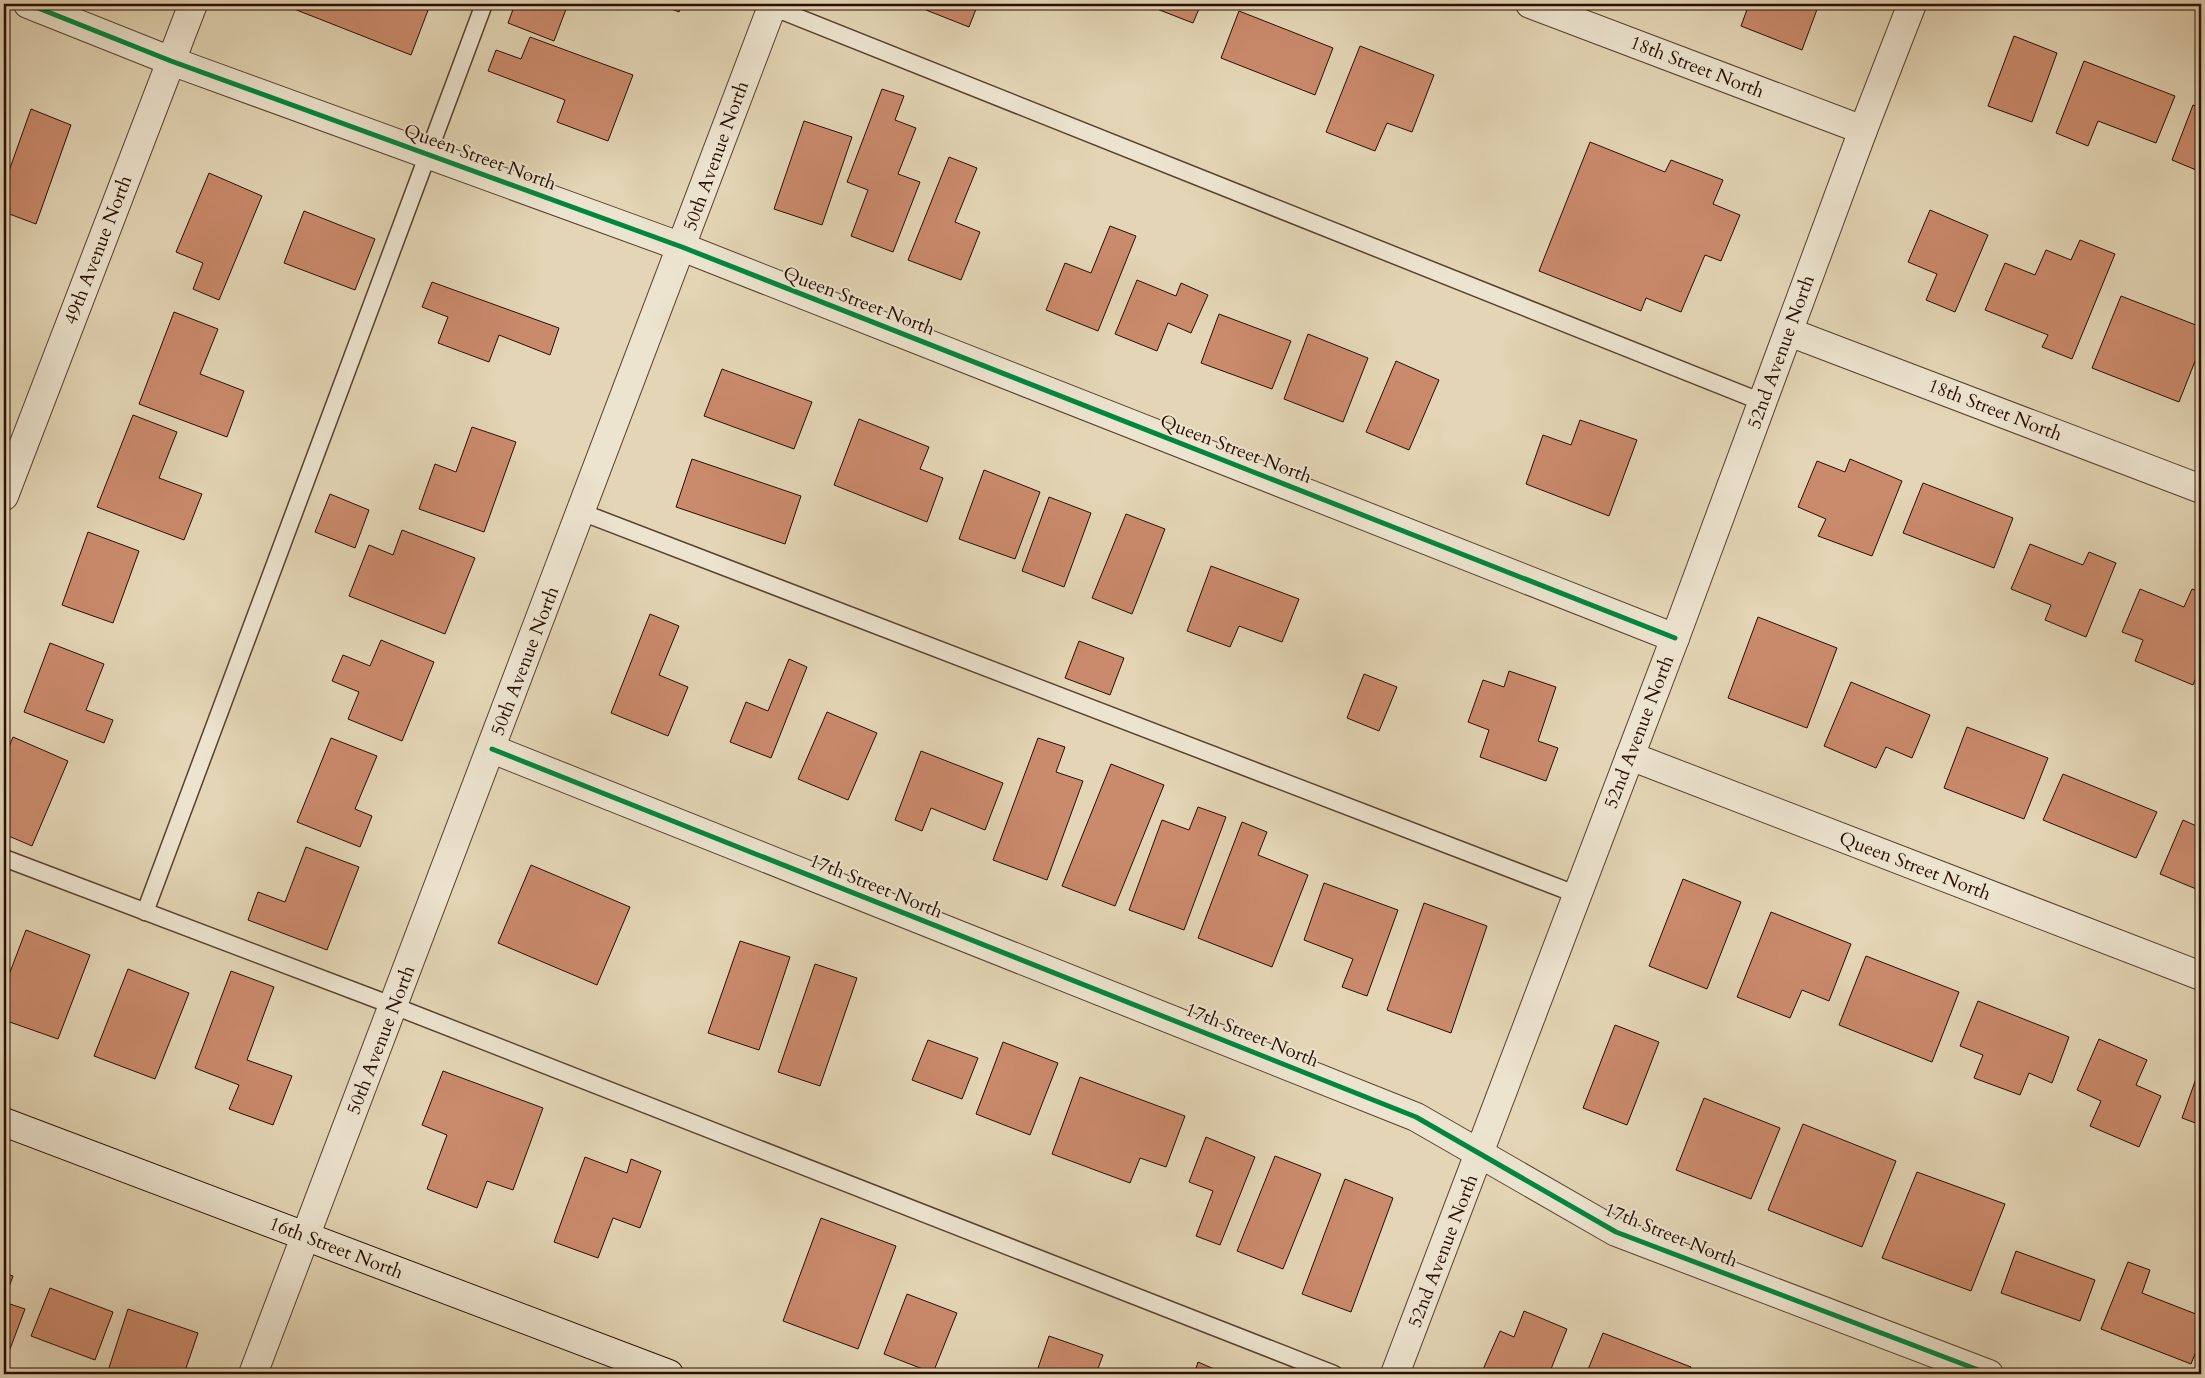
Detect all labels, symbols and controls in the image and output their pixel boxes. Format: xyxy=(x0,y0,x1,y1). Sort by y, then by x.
street label: 18th Street North xyxy=(1626,29,1768,105)
street label: 50th Avenue North xyxy=(677,77,755,234)
street label: Queen Street North xyxy=(400,117,560,197)
street label: 49th Avenue North xyxy=(58,171,139,328)
street label: Queen Street North xyxy=(779,260,939,342)
street label: 52nd Avenue North xyxy=(1741,271,1821,433)
street label: 18th Street North xyxy=(1924,372,2066,448)
street label: Queen Street North xyxy=(1156,408,1316,490)
street label: 50th Avenue North xyxy=(485,582,566,739)
street label: 52nd Avenue North xyxy=(1598,651,1680,812)
street label: Queen Street North xyxy=(1835,825,1995,907)
street label: 17th Street North xyxy=(805,847,947,925)
street label: 50th Avenue North xyxy=(341,961,422,1118)
street label: 17th Street North xyxy=(1181,996,1323,1074)
street label: 52nd Avenue North xyxy=(1402,1170,1484,1331)
street label: 17th Street North xyxy=(1600,1196,1742,1274)
street label: 16th Street North xyxy=(265,1210,407,1286)

